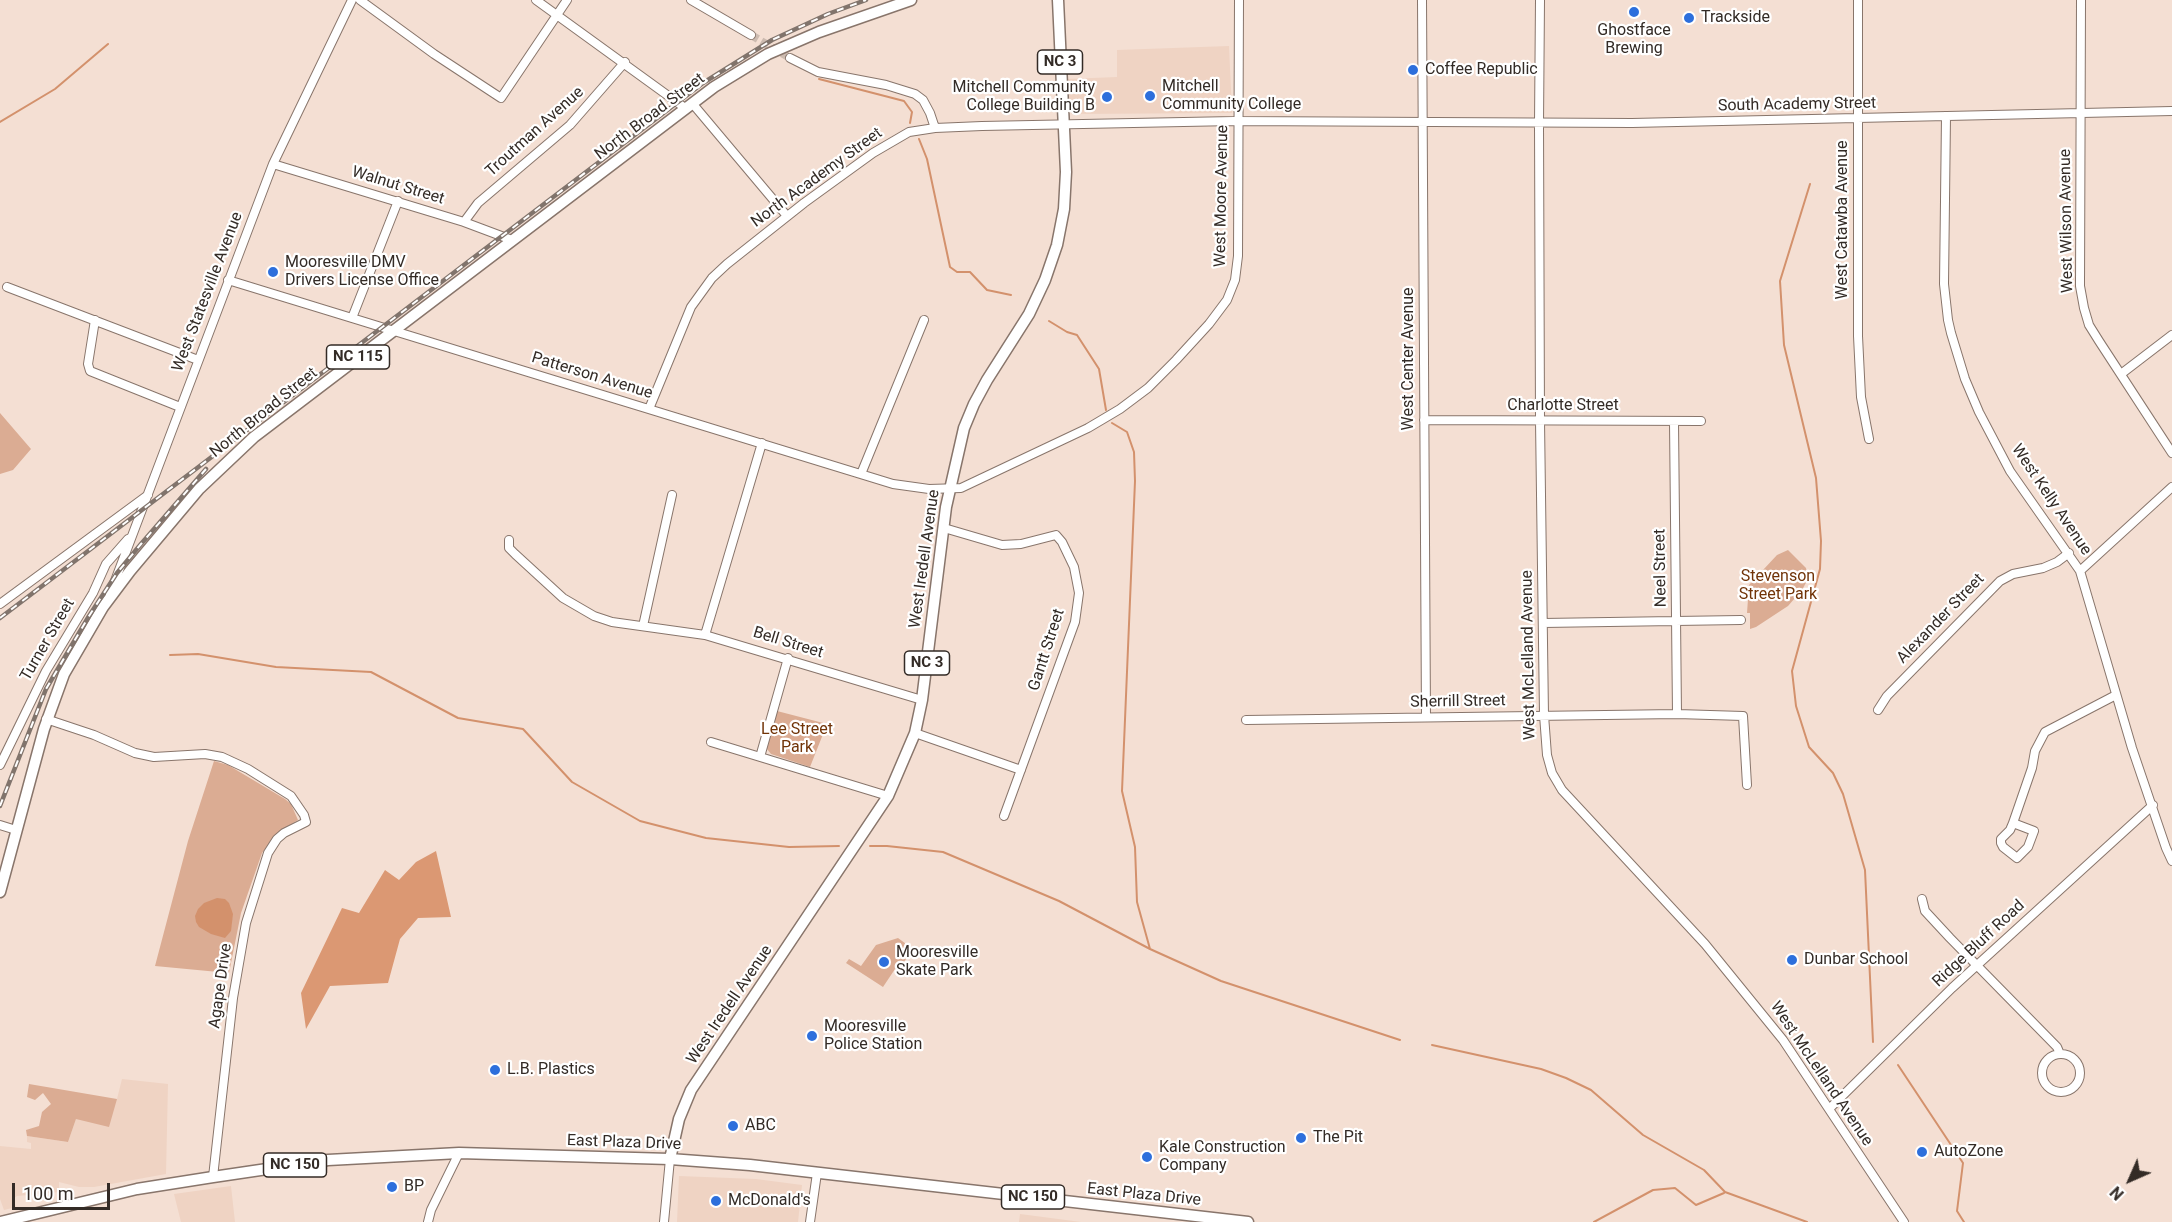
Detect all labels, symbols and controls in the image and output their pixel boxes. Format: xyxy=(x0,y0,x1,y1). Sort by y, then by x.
marker: Ghostface Brewing xyxy=(1627,5,1641,19)
place label: Trackside xyxy=(1701,8,1770,28)
marker: Trackside xyxy=(1682,11,1696,25)
place label: Ghostface Brewing xyxy=(1597,21,1671,59)
road number: NC 3 xyxy=(1038,50,1082,74)
place label: Coffee Republic xyxy=(1425,60,1538,80)
marker: Coffee Republic xyxy=(1406,63,1420,77)
street label: North Broad Street xyxy=(591,69,709,165)
place label: Mitchell Community College xyxy=(1162,77,1301,115)
place label: Mitchell Community College Building B xyxy=(953,78,1095,116)
street label: Troutman Avenue xyxy=(482,83,588,181)
marker: Mitchell Community College xyxy=(1143,89,1157,103)
marker: Mitchell Community College Building B xyxy=(1100,90,1114,104)
street label: South Academy Street xyxy=(1718,94,1876,116)
street label: North Academy Street xyxy=(748,124,886,232)
street label: West Moore Avenue xyxy=(1211,125,1233,267)
street label: West Catawba Avenue xyxy=(1833,141,1853,299)
street label: West Wilson Avenue xyxy=(2056,149,2078,293)
street label: Walnut Street xyxy=(349,163,447,209)
street label: West Statesville Avenue xyxy=(169,209,247,375)
place label: Mooresville DMV Drivers License Office xyxy=(285,253,439,291)
marker: Mooresville DMV Drivers License Office xyxy=(266,265,280,279)
street label: West Center Avenue xyxy=(1399,287,1419,431)
road number: NC 115 xyxy=(326,345,389,369)
street label: Patterson Avenue xyxy=(529,348,655,404)
street label: North Broad Street xyxy=(206,364,322,462)
street label: Charlotte Street xyxy=(1507,396,1619,416)
street label: West Kelly Avenue xyxy=(2007,441,2095,559)
street label: West Iredell Avenue xyxy=(906,489,944,629)
street label: Neel Street xyxy=(1651,529,1671,607)
park label: Stevenson Street Park xyxy=(1739,567,1817,605)
street label: West McLelland Avenue xyxy=(1518,570,1540,740)
street label: Alexander Street xyxy=(1893,570,1989,668)
street label: Turner Street xyxy=(17,595,79,685)
street label: Gantt Street xyxy=(1025,607,1069,693)
street label: Bell Street xyxy=(751,623,825,663)
road number: NC 3 xyxy=(904,651,950,675)
street label: Sherrill Street xyxy=(1410,692,1506,712)
park label: Lee Street Park xyxy=(761,720,833,758)
street label: Ridge Bluff Road xyxy=(1929,897,2029,991)
street label: Agape Drive xyxy=(206,942,236,1030)
street label: West Iredell Avenue xyxy=(683,942,777,1068)
place label: Mooresville Skate Park xyxy=(896,943,978,981)
place label: Dunbar School xyxy=(1804,950,1908,970)
marker: Dunbar School xyxy=(1785,953,1799,967)
marker: Mooresville Skate Park xyxy=(877,955,891,969)
street label: West McLelland Avenue xyxy=(1766,998,1876,1150)
place label: Mooresville Police Station xyxy=(824,1017,922,1055)
marker: Mooresville Police Station xyxy=(805,1029,819,1043)
place label: L.B. Plastics xyxy=(507,1060,595,1080)
marker: L.B. Plastics xyxy=(488,1063,502,1077)
place label: ABC xyxy=(745,1116,776,1136)
marker: ABC xyxy=(726,1119,740,1133)
place label: The Pit xyxy=(1313,1128,1363,1148)
street label: East Plaza Drive xyxy=(566,1131,682,1155)
marker: The Pit xyxy=(1294,1131,1308,1145)
place label: Kale Construction Company xyxy=(1159,1138,1286,1176)
place label: AutoZone xyxy=(1934,1142,2003,1162)
marker: AutoZone xyxy=(1915,1145,1929,1159)
marker: Kale Construction Company xyxy=(1140,1150,1154,1164)
north arrow xyxy=(2100,1150,2160,1210)
road number: NC 150 xyxy=(264,1153,326,1177)
scale bar xyxy=(15,1171,112,1209)
place label: BP xyxy=(404,1177,424,1197)
street label: East Plaza Drive xyxy=(1086,1179,1202,1211)
marker: BP xyxy=(385,1180,399,1194)
text: N xyxy=(2106,1182,2128,1204)
text: 100 m xyxy=(23,1183,74,1204)
road number: NC 150 xyxy=(1002,1185,1064,1209)
place label: McDonald's xyxy=(728,1191,811,1211)
marker: McDonald's xyxy=(709,1194,723,1208)

